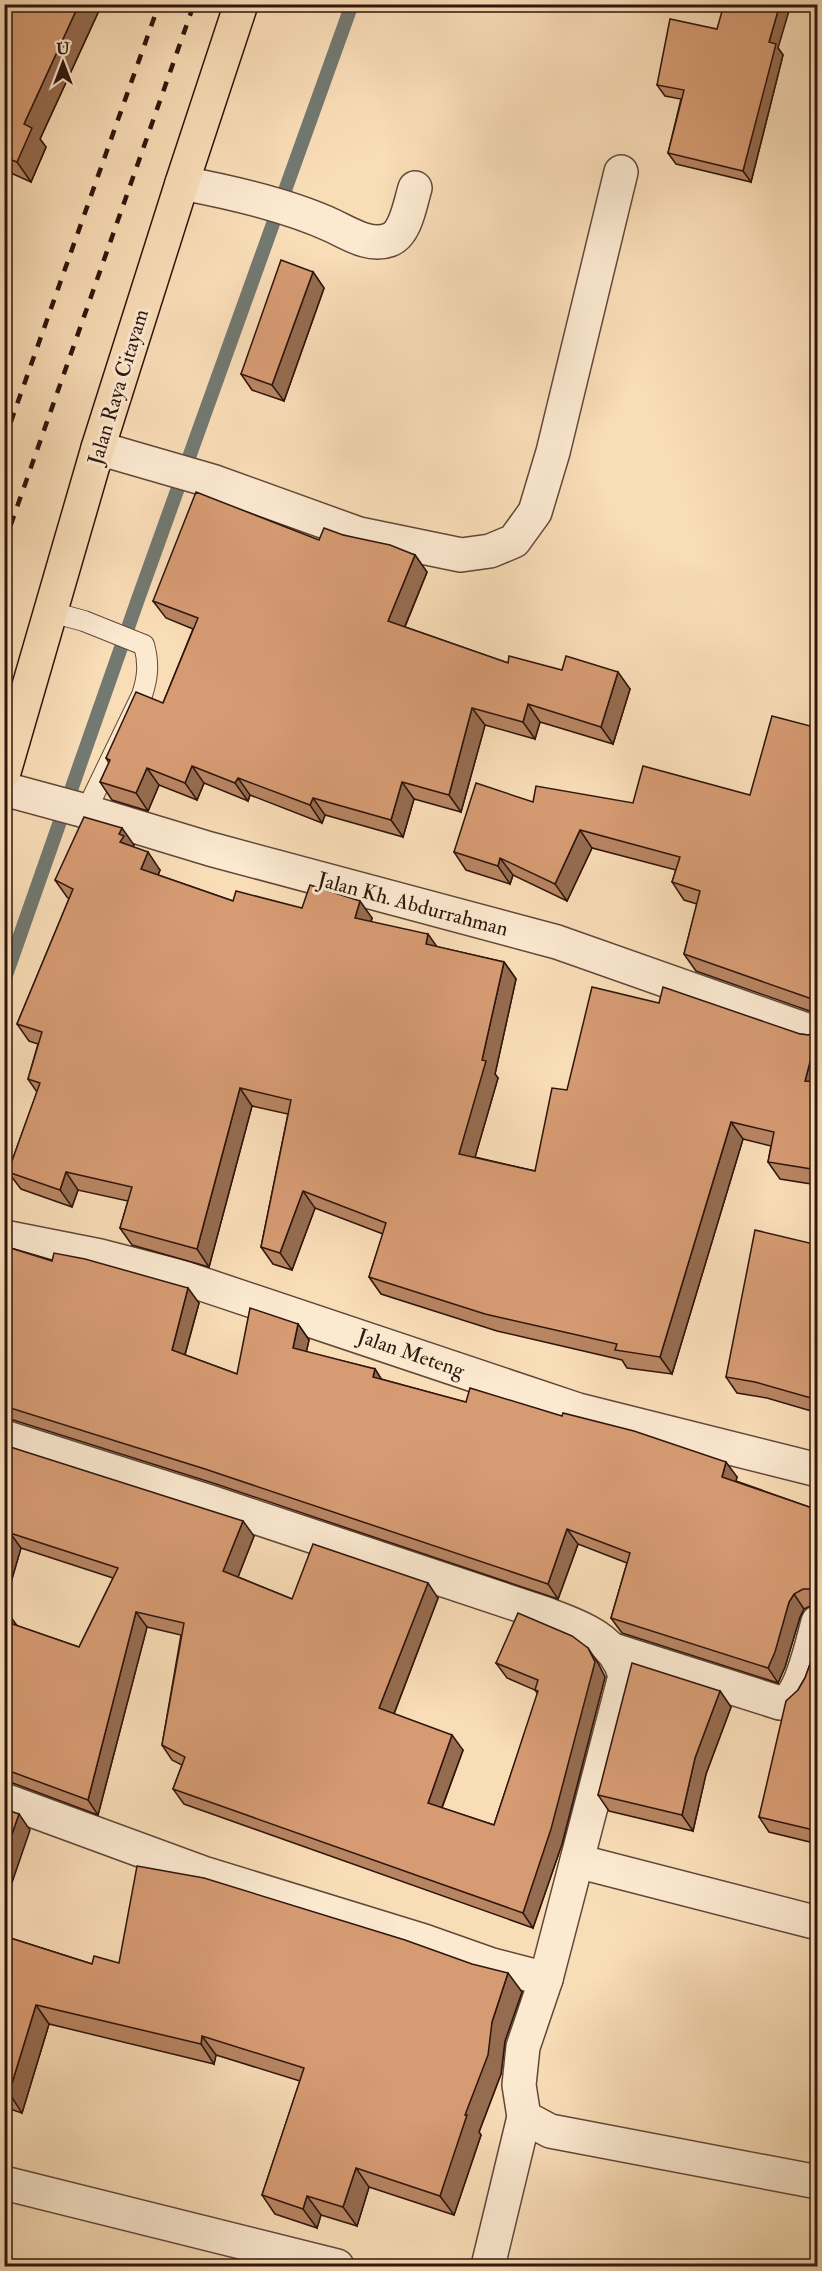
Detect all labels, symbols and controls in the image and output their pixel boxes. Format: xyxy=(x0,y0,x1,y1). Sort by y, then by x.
north arrow xyxy=(33,33,93,93)
text: U xyxy=(56,39,70,59)
street label: Jalan Raya Citayam xyxy=(82,306,155,469)
street label: Jalan Kh. Abdurrahman xyxy=(314,866,511,943)
street label: Jalan Meteng xyxy=(353,1322,469,1385)

